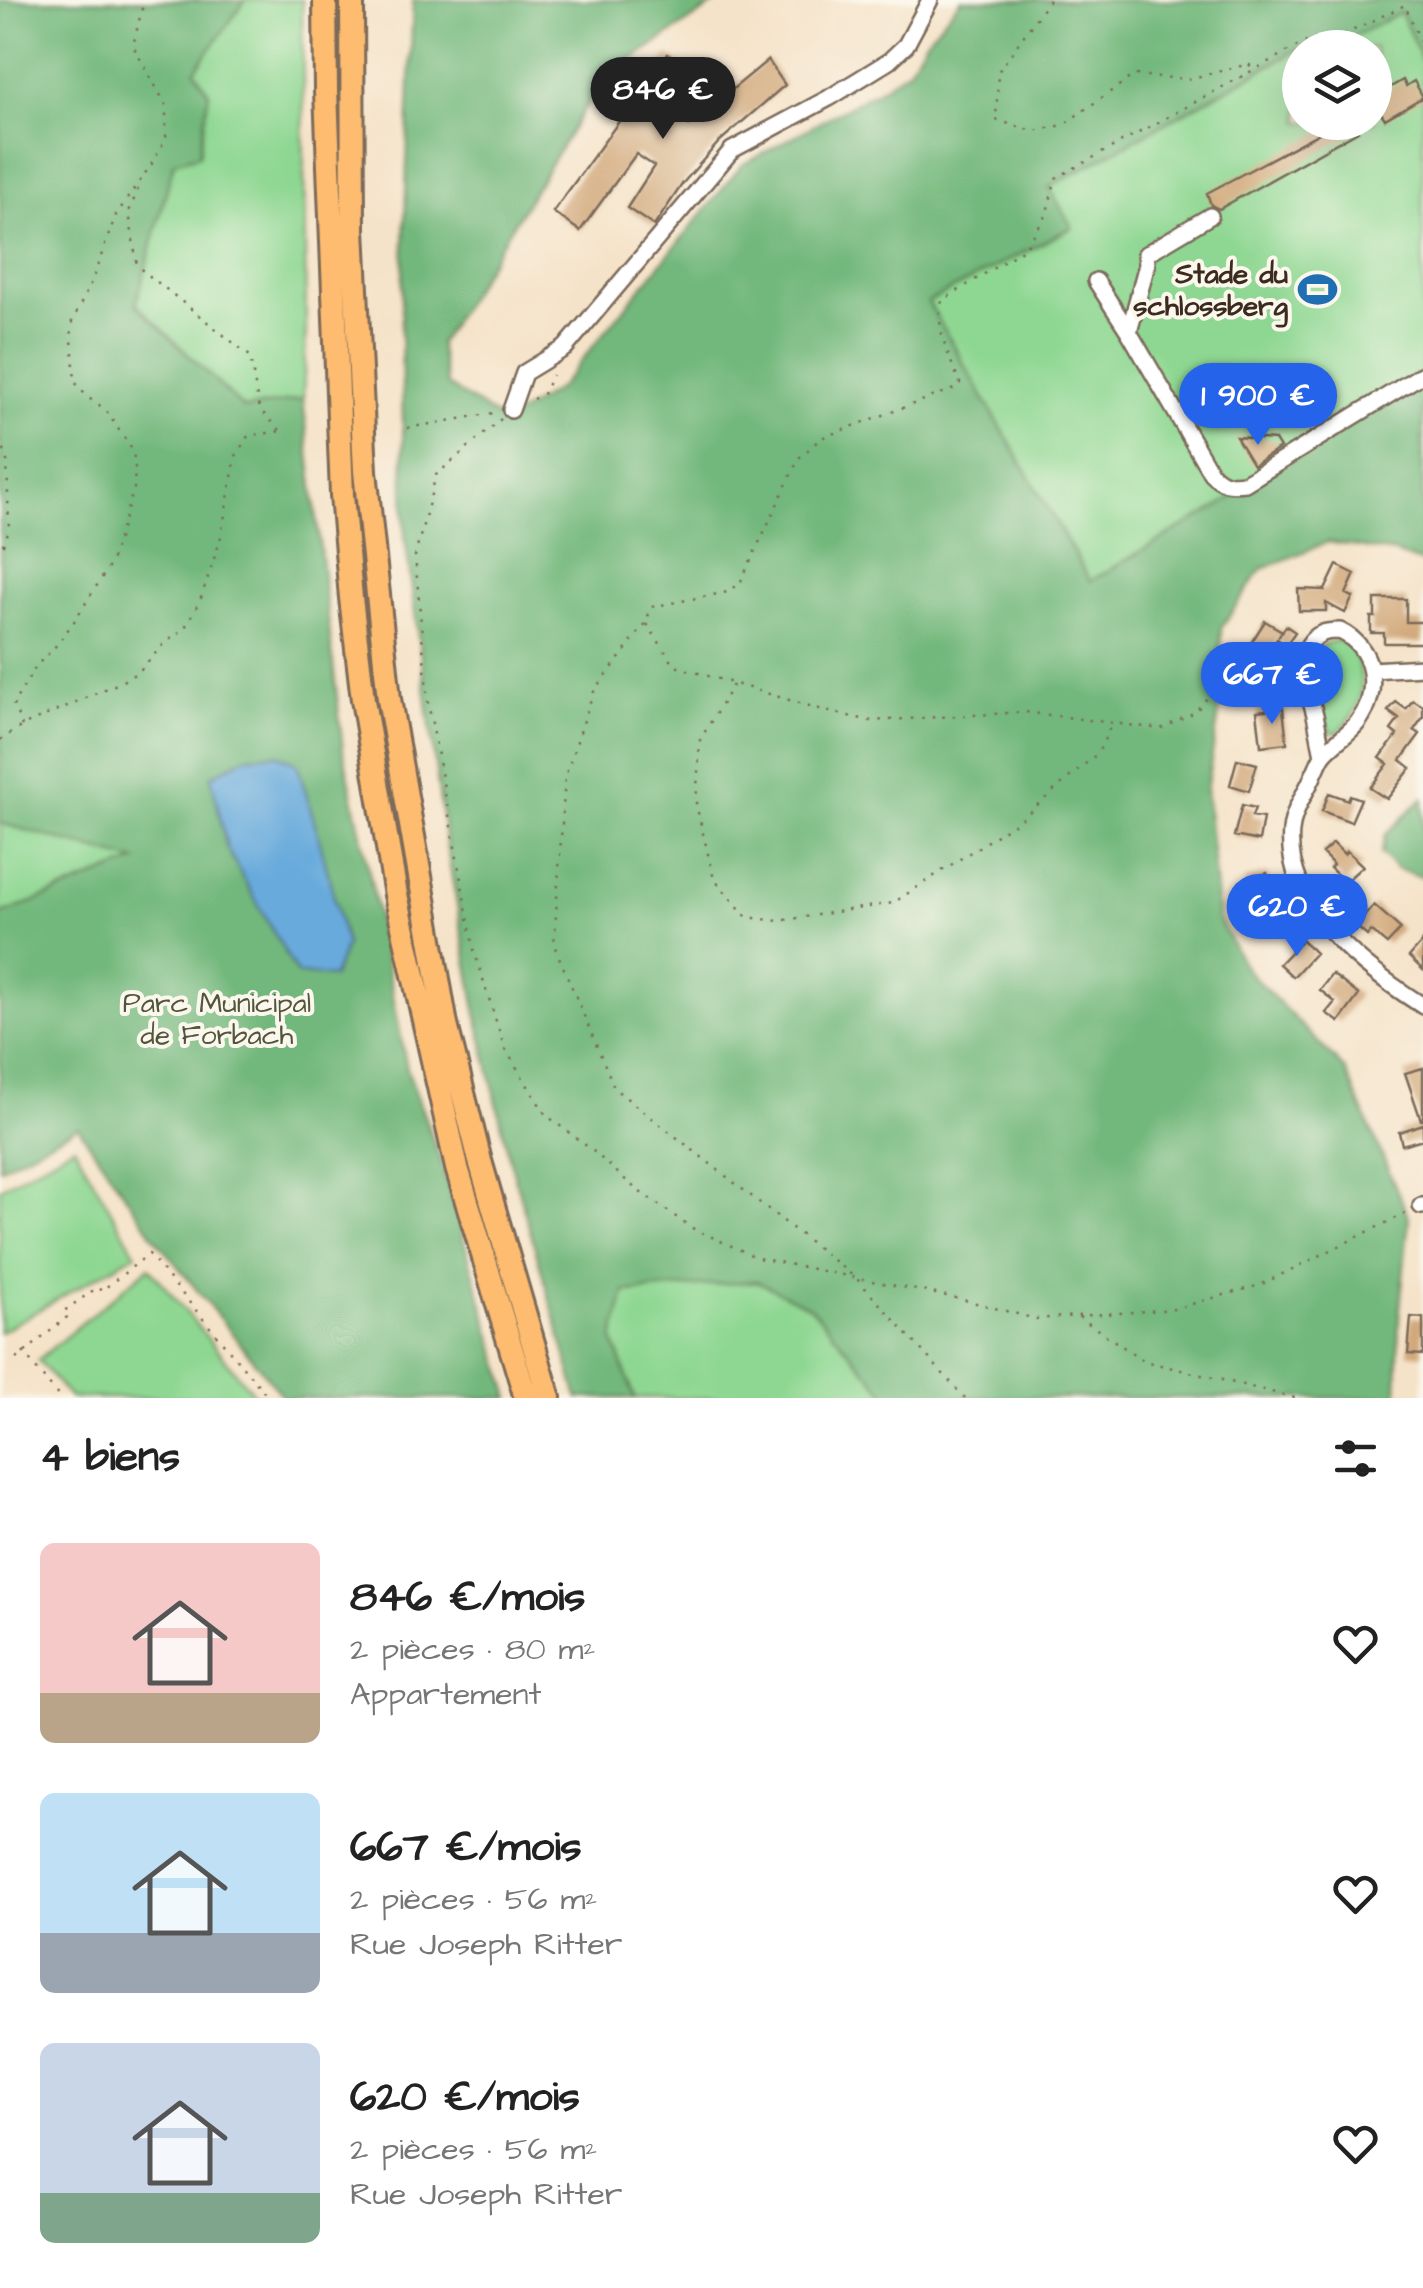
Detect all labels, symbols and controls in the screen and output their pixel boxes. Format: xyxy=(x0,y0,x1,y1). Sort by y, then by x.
map controls xyxy=(1282,30,1392,140)
button: layers xyxy=(1282,30,1392,140)
pin: 846 € xyxy=(593,57,733,142)
text: 846 € xyxy=(613,67,713,112)
place label: Stade du schlossberg xyxy=(1133,255,1289,328)
sports icon: Stade du schlossberg xyxy=(1297,268,1339,310)
pin: 1 900 € xyxy=(1166,363,1350,448)
text: 1 900 € xyxy=(1201,373,1315,418)
pin: 667 € xyxy=(1202,642,1342,727)
text: 667 € xyxy=(1223,652,1321,697)
pin: 620 € xyxy=(1227,874,1367,959)
text: 620 € xyxy=(1249,884,1345,929)
park label: Parc Municipal de Forbach xyxy=(123,984,311,1055)
text: 4 biens xyxy=(40,1429,180,1487)
icon: filters xyxy=(1328,1431,1383,1486)
text: 846 €/mois xyxy=(350,1569,585,1627)
icon: home xyxy=(120,1583,240,1703)
icon: heart xyxy=(1328,1616,1383,1671)
text: 2 pièces · 80 m² xyxy=(350,1627,596,1672)
text: Appartement xyxy=(350,1672,541,1717)
text: 667 €/mois xyxy=(350,1819,582,1877)
icon: home xyxy=(120,1833,240,1953)
icon: heart xyxy=(1328,1866,1383,1921)
text: 2 pièces · 56 m² xyxy=(350,1877,597,1922)
text: Rue Joseph Ritter xyxy=(350,1922,622,1967)
text: 620 €/mois xyxy=(350,2069,580,2127)
icon: home xyxy=(120,2083,240,2203)
icon: heart xyxy=(1328,2116,1383,2171)
text: 2 pièces · 56 m² xyxy=(350,2127,597,2172)
text: Rue Joseph Ritter xyxy=(350,2172,622,2217)

